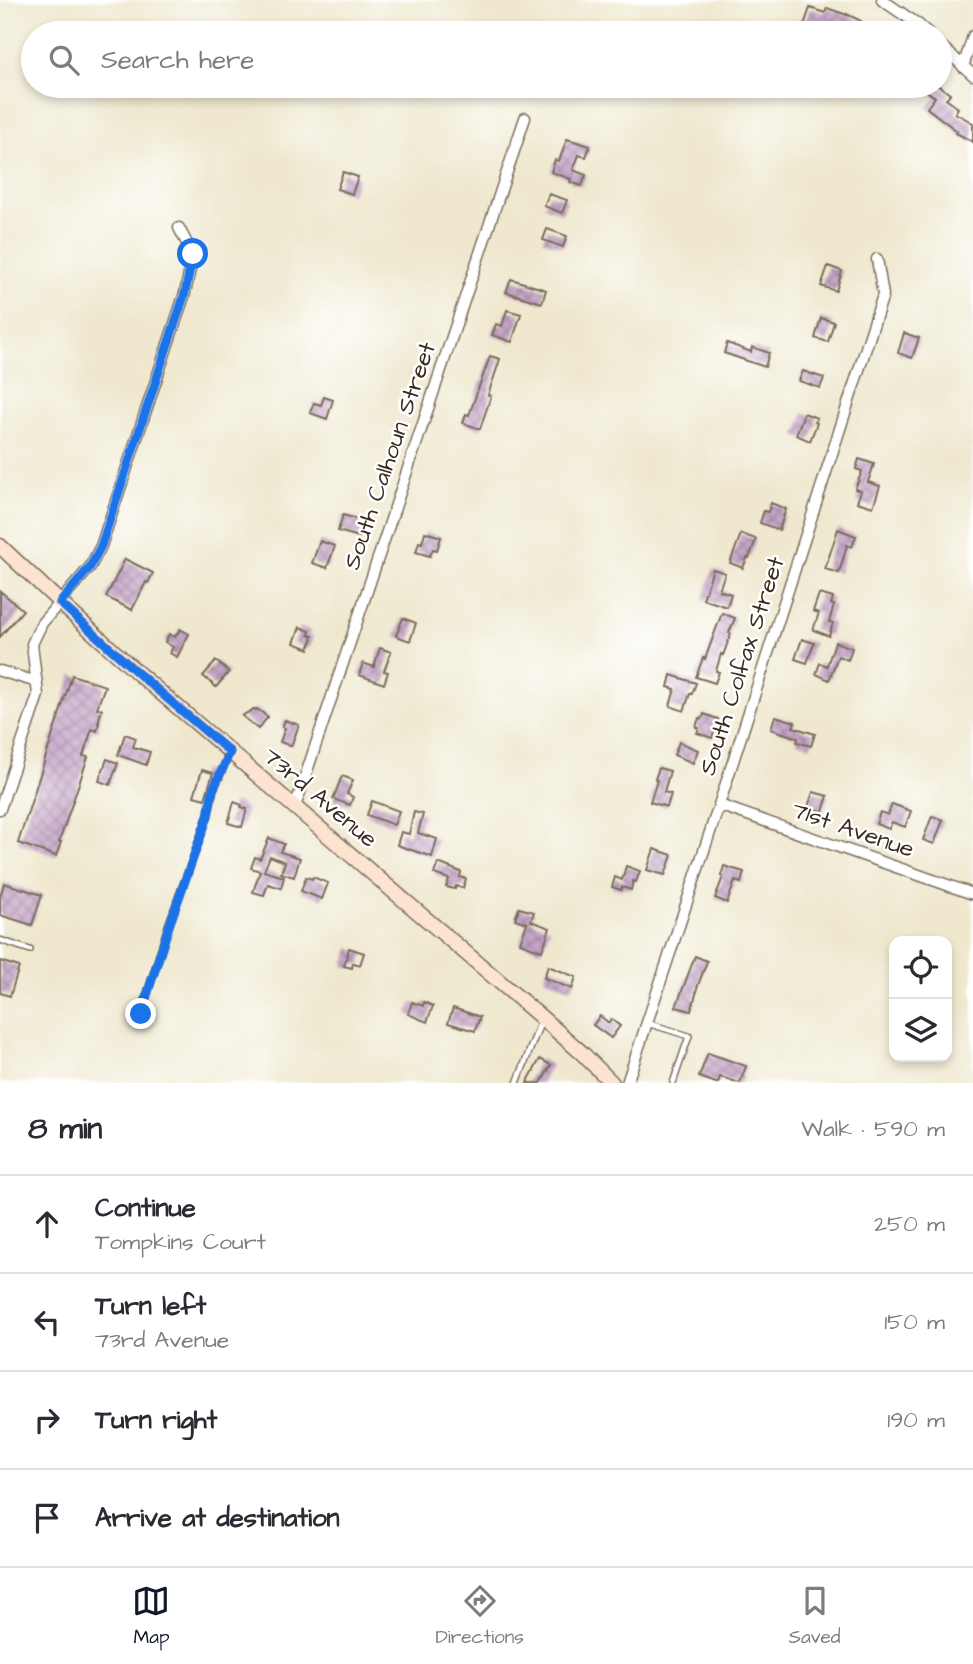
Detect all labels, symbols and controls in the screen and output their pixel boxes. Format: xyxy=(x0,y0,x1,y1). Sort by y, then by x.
search box xyxy=(21,21,952,98)
icon: search xyxy=(45,41,83,79)
text: Search here xyxy=(101,42,254,78)
route start xyxy=(177,238,208,269)
street label: South Calhoun Street xyxy=(335,337,445,574)
street label: South Colfax Street xyxy=(691,552,793,780)
street label: 73rd Avenue xyxy=(255,740,385,856)
street label: 71st Avenue xyxy=(787,793,919,867)
map controls xyxy=(889,936,952,1062)
button: locate xyxy=(889,936,952,999)
route end xyxy=(125,998,156,1029)
button: layers xyxy=(889,999,952,1062)
text: 8 min xyxy=(28,1108,102,1150)
text: Walk · 590 m xyxy=(801,1113,945,1145)
text: Continue xyxy=(95,1190,196,1226)
icon: ahead xyxy=(28,1205,66,1243)
text: 250 m xyxy=(874,1208,945,1240)
text: Tompkins Court xyxy=(95,1226,266,1258)
text: Turn left xyxy=(95,1288,206,1324)
icon: left xyxy=(28,1303,66,1341)
text: 150 m xyxy=(884,1306,945,1338)
text: 73rd Avenue xyxy=(95,1324,229,1356)
icon: right xyxy=(28,1401,66,1439)
text: Turn right xyxy=(95,1402,217,1438)
text: 190 m xyxy=(887,1404,945,1436)
icon: arrive xyxy=(28,1499,66,1537)
text: Arrive at destination xyxy=(95,1500,340,1536)
tab: Map xyxy=(132,1582,170,1651)
tab: Directions xyxy=(435,1582,524,1651)
tab: Saved xyxy=(789,1582,840,1651)

